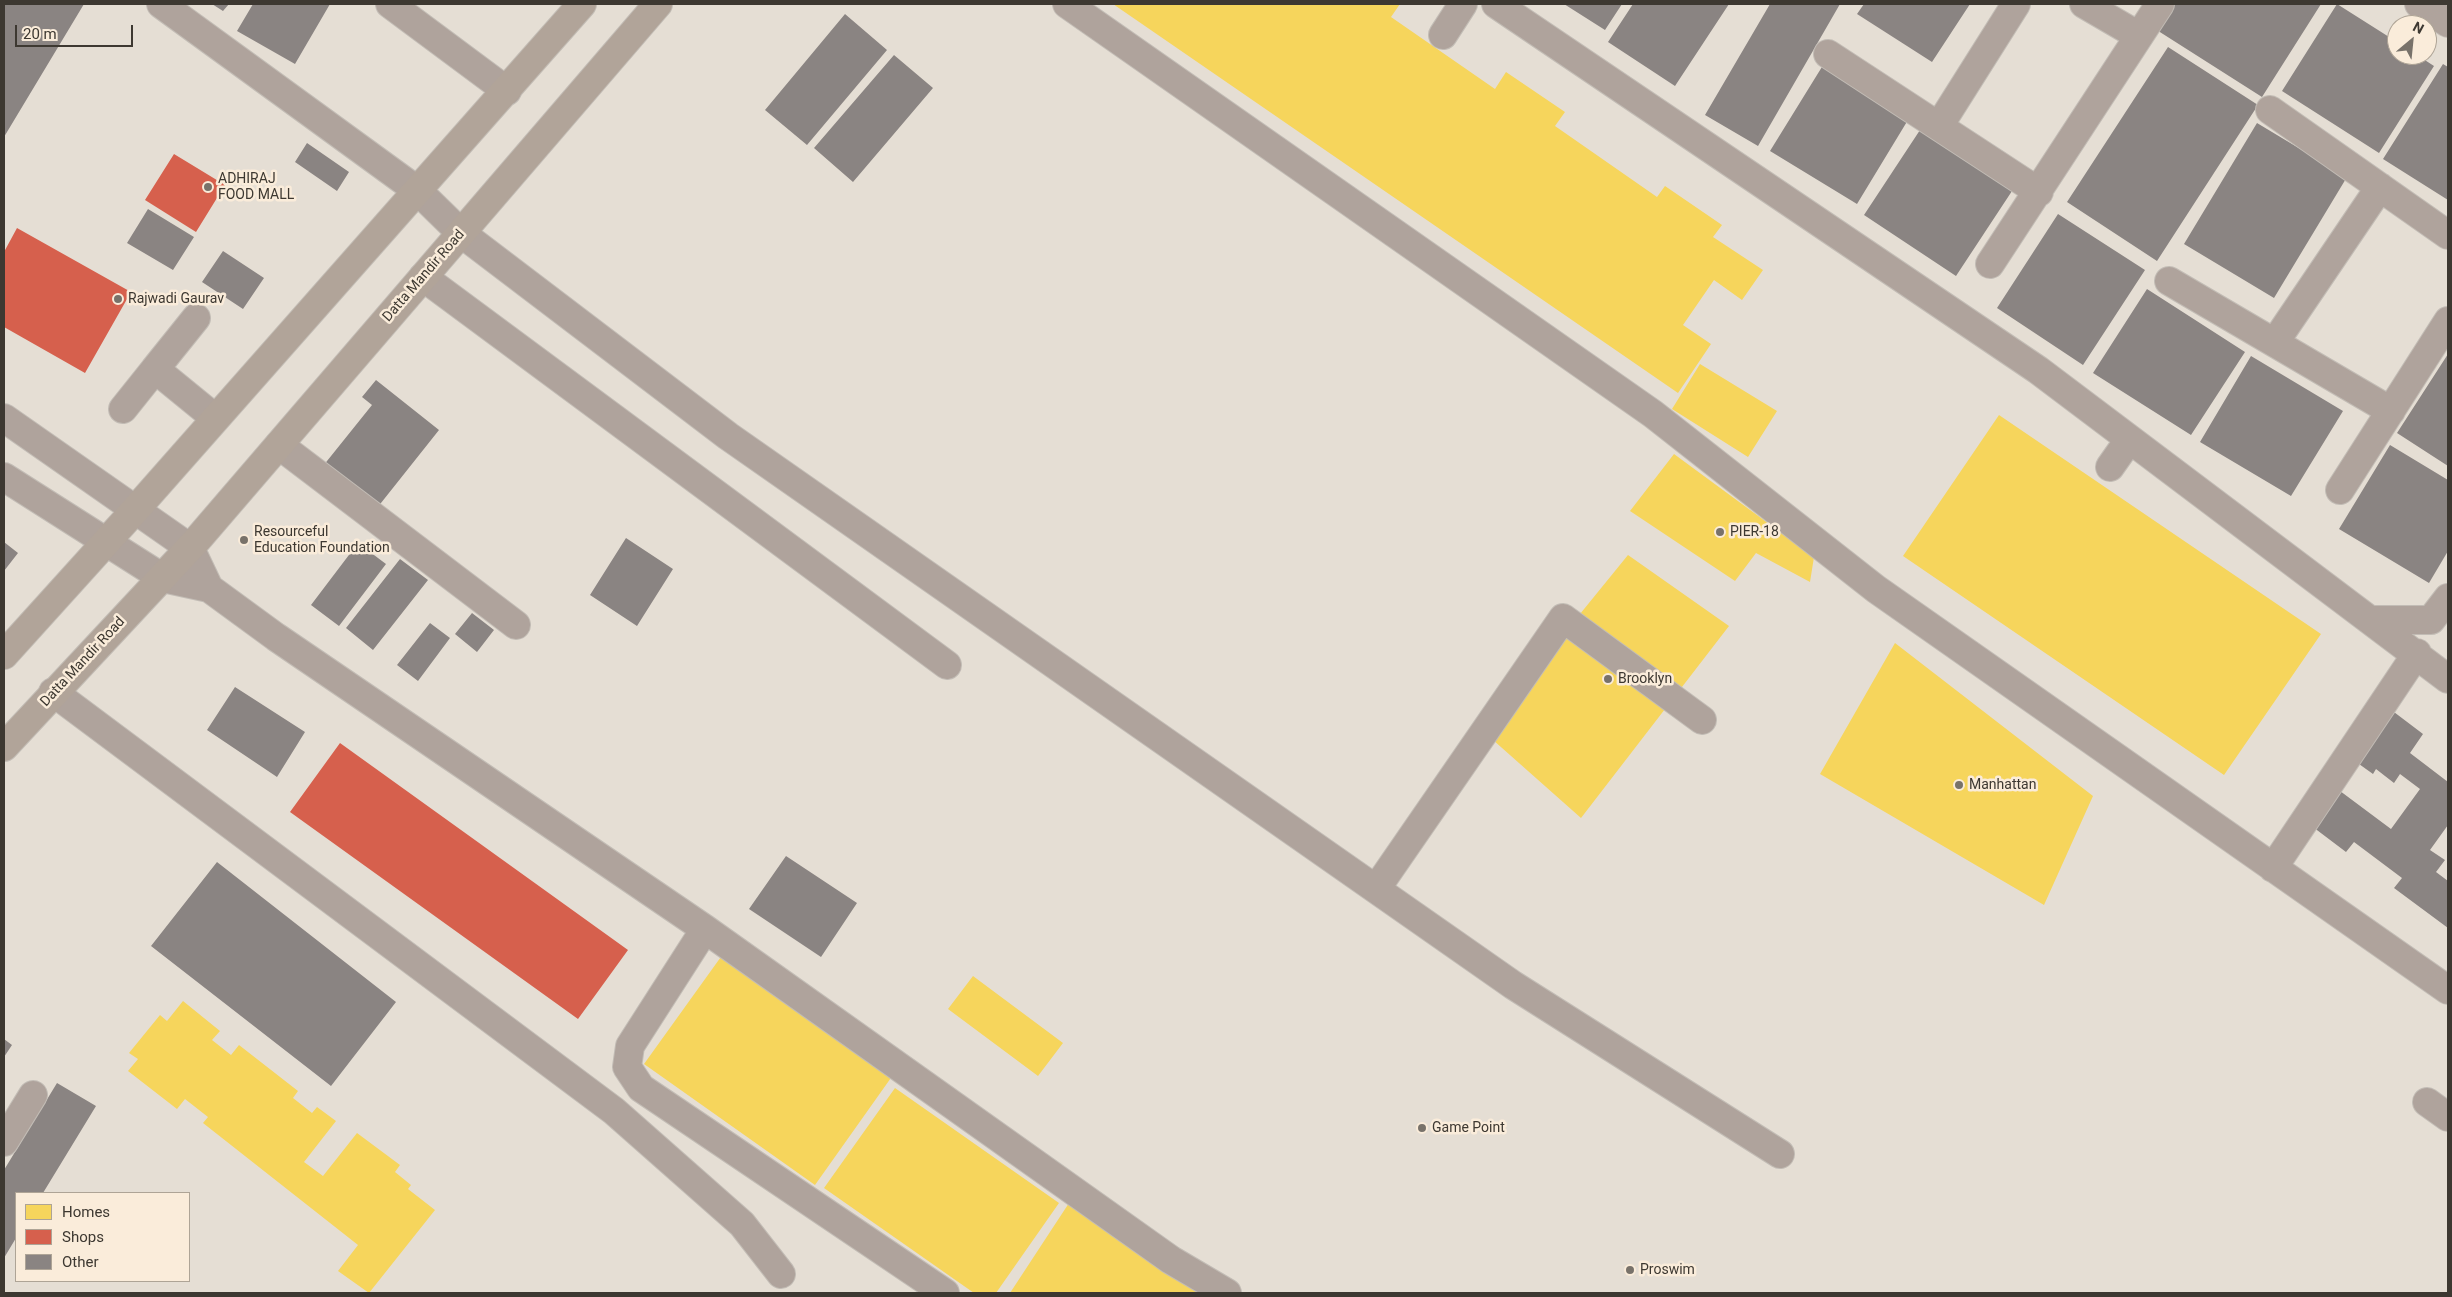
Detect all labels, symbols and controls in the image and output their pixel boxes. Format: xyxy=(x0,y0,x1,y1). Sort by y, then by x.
scale bar xyxy=(18,15,135,47)
north arrow xyxy=(2387,15,2437,65)
text: N xyxy=(2410,18,2427,37)
text: 20 m xyxy=(23,25,57,43)
place label: ADHIRAJ FOOD MALL xyxy=(218,171,294,203)
marker: ADHIRAJ FOOD MALL xyxy=(202,181,214,193)
street label: Datta Mandir Road xyxy=(380,227,468,325)
place label: Rajwadi Gaurav xyxy=(128,291,224,307)
marker: Rajwadi Gaurav xyxy=(112,293,124,305)
place label: Resourceful Education Foundation xyxy=(254,524,390,556)
place label: PIER-18 xyxy=(1730,524,1779,540)
marker: PIER-18 xyxy=(1714,526,1726,538)
marker: Resourceful Education Foundation xyxy=(238,534,250,546)
street label: Datta Mandir Road xyxy=(37,614,129,710)
place label: Brooklyn xyxy=(1618,671,1672,687)
marker: Brooklyn xyxy=(1602,673,1614,685)
place label: Manhattan xyxy=(1969,777,2036,793)
marker: Manhattan xyxy=(1953,779,1965,791)
place label: Game Point xyxy=(1432,1120,1505,1136)
marker: Game Point xyxy=(1416,1122,1428,1134)
legend xyxy=(15,1192,190,1282)
text: Homes xyxy=(62,1203,110,1221)
text: Shops xyxy=(62,1228,104,1246)
text: Other xyxy=(62,1253,99,1271)
place label: Proswim xyxy=(1640,1262,1695,1278)
marker: Proswim xyxy=(1624,1264,1636,1276)

